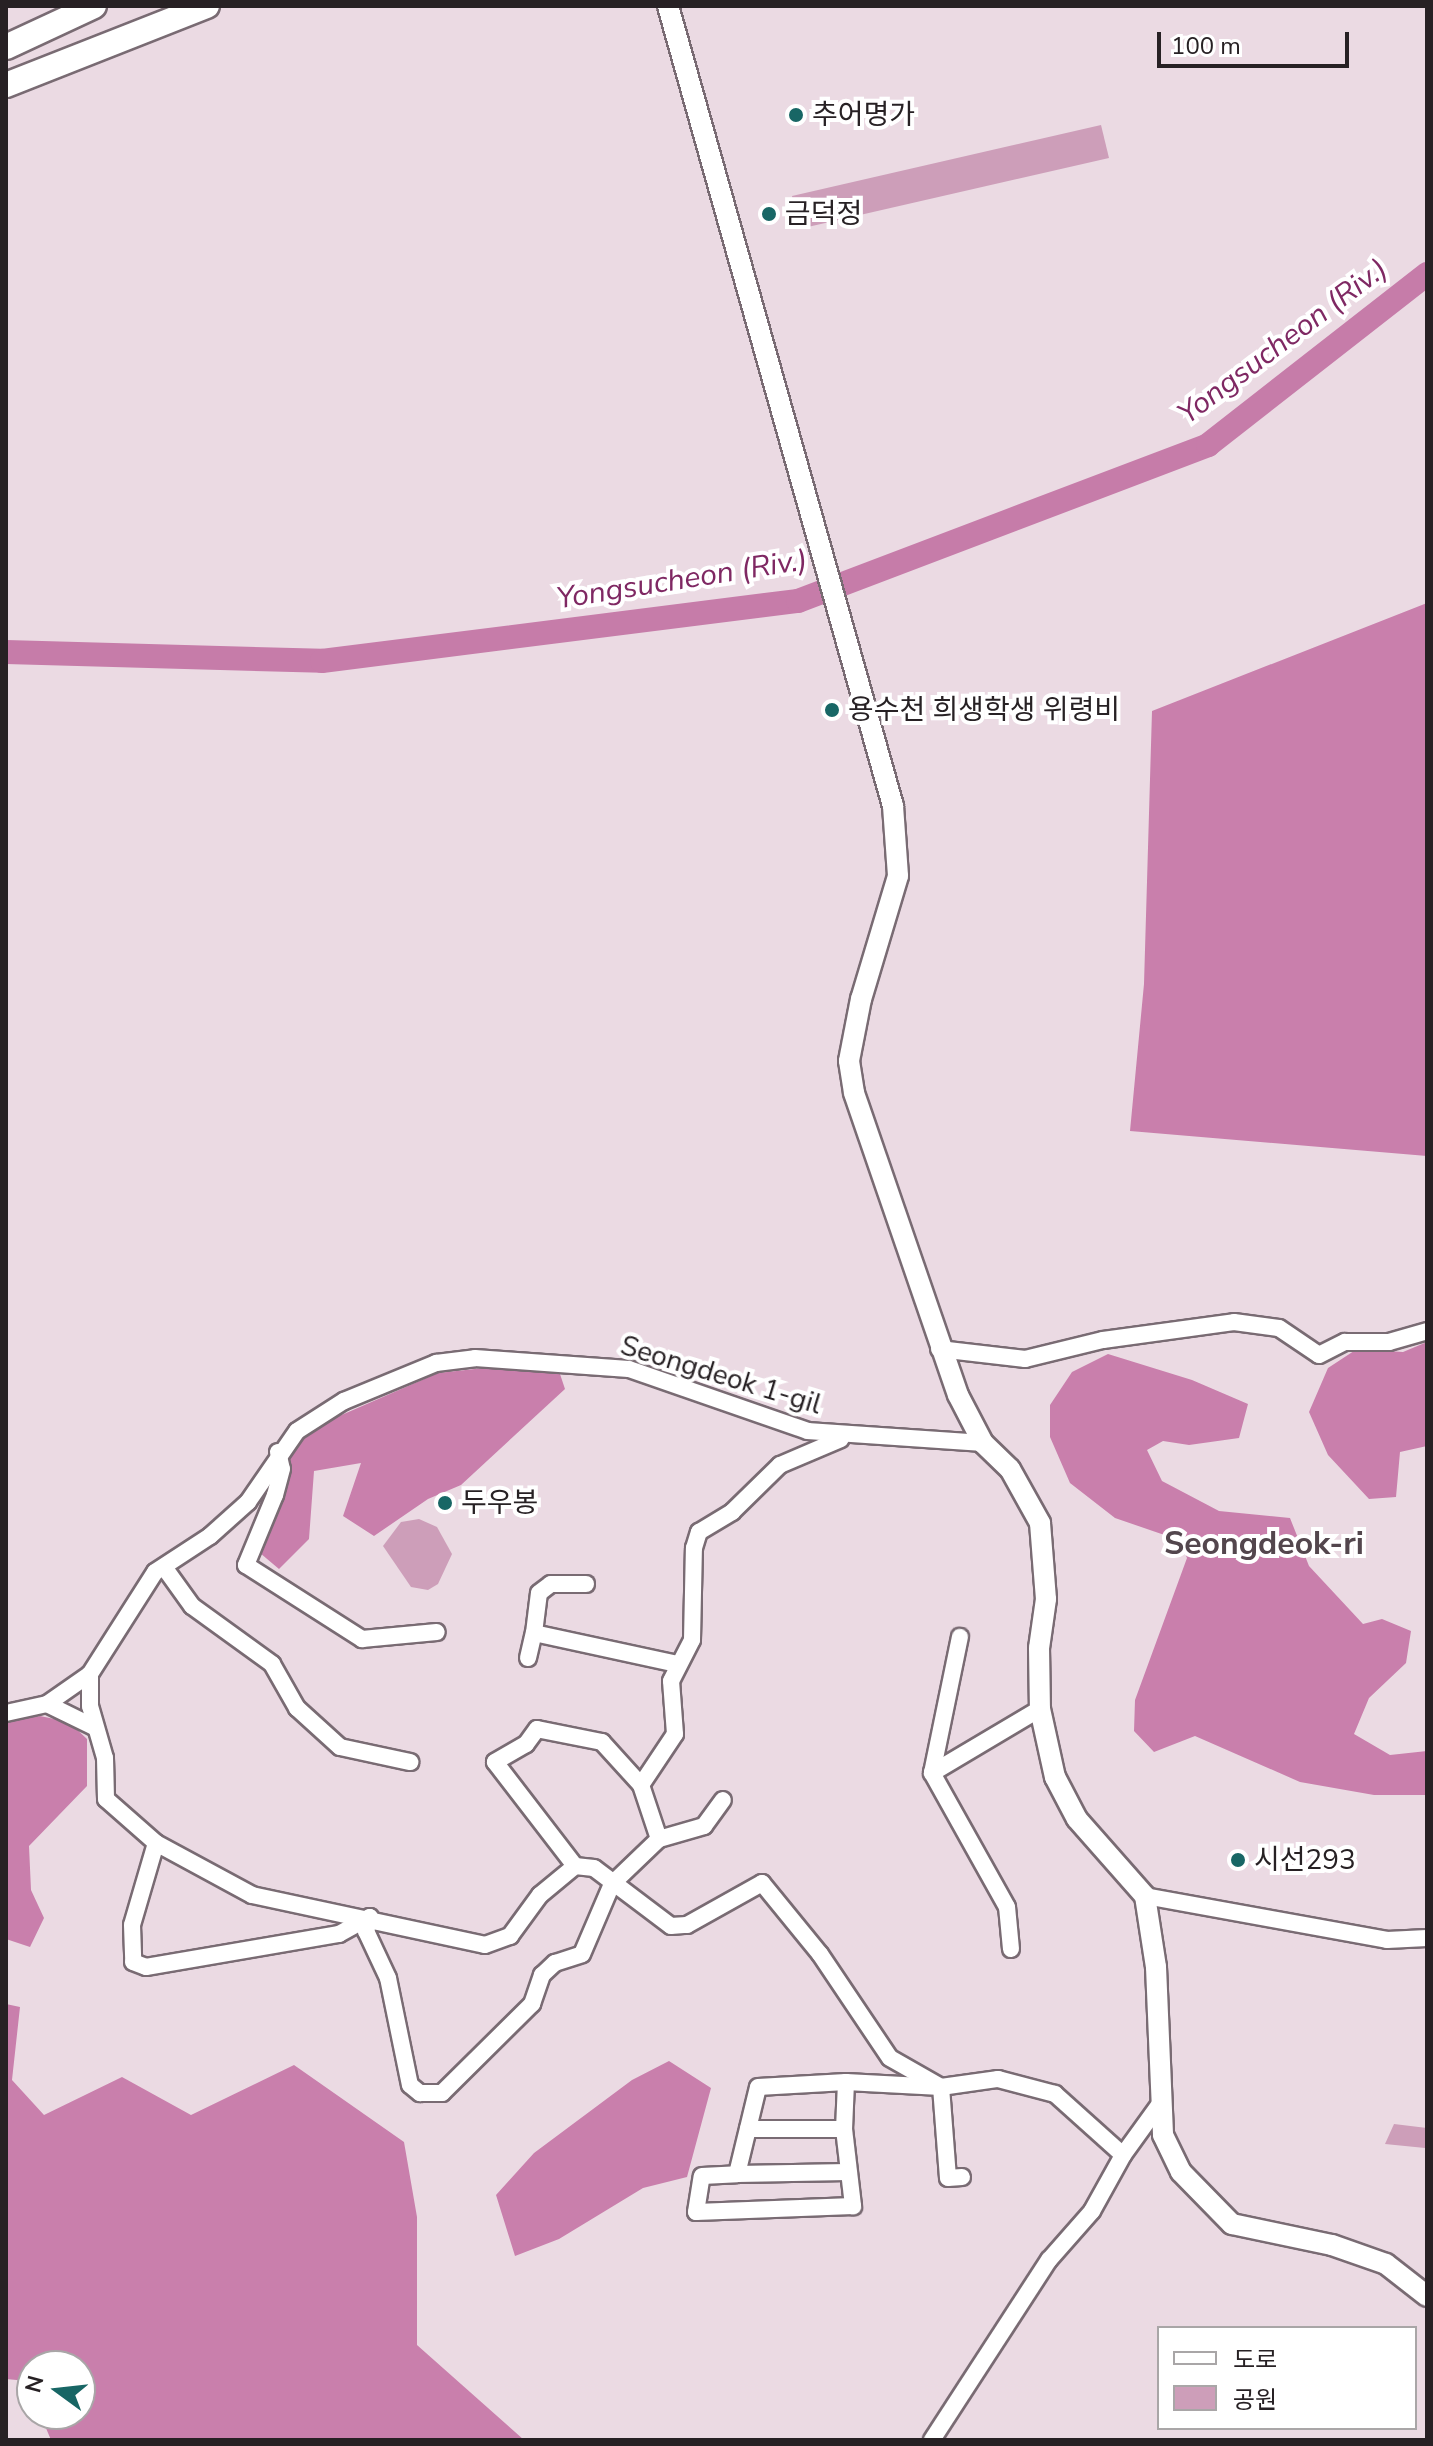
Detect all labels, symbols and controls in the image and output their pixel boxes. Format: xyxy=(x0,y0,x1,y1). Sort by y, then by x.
scale bar xyxy=(1161,16,1353,66)
text: 100 m xyxy=(1171,30,1241,62)
place label: 추어명가 xyxy=(812,98,915,132)
marker: 추어명가 xyxy=(787,106,805,124)
place label: 금덕정 xyxy=(785,197,862,231)
marker: 금덕정 xyxy=(760,205,778,223)
water label: Yongsucheon (Riv.) xyxy=(1171,251,1395,433)
water label: Yongsucheon (Riv.) xyxy=(554,542,810,618)
place label: 용수천 희생학생 위령비 xyxy=(848,693,1120,727)
marker: 용수천 희생학생 위령비 xyxy=(823,701,841,719)
street label: Seongdeok 1-gil xyxy=(617,1328,825,1422)
place label: 두우봉 xyxy=(461,1486,538,1520)
marker: 두우봉 xyxy=(436,1494,454,1512)
district label: Seongdeok-ri xyxy=(1164,1525,1364,1563)
place label: 시선293 xyxy=(1254,1843,1356,1877)
marker: 시선293 xyxy=(1229,1851,1247,1869)
legend xyxy=(1157,2326,1417,2430)
text: 도로 xyxy=(1233,2344,1277,2376)
north arrow xyxy=(16,2350,96,2430)
text: N xyxy=(18,2372,51,2396)
text: 공원 xyxy=(1233,2384,1277,2416)

